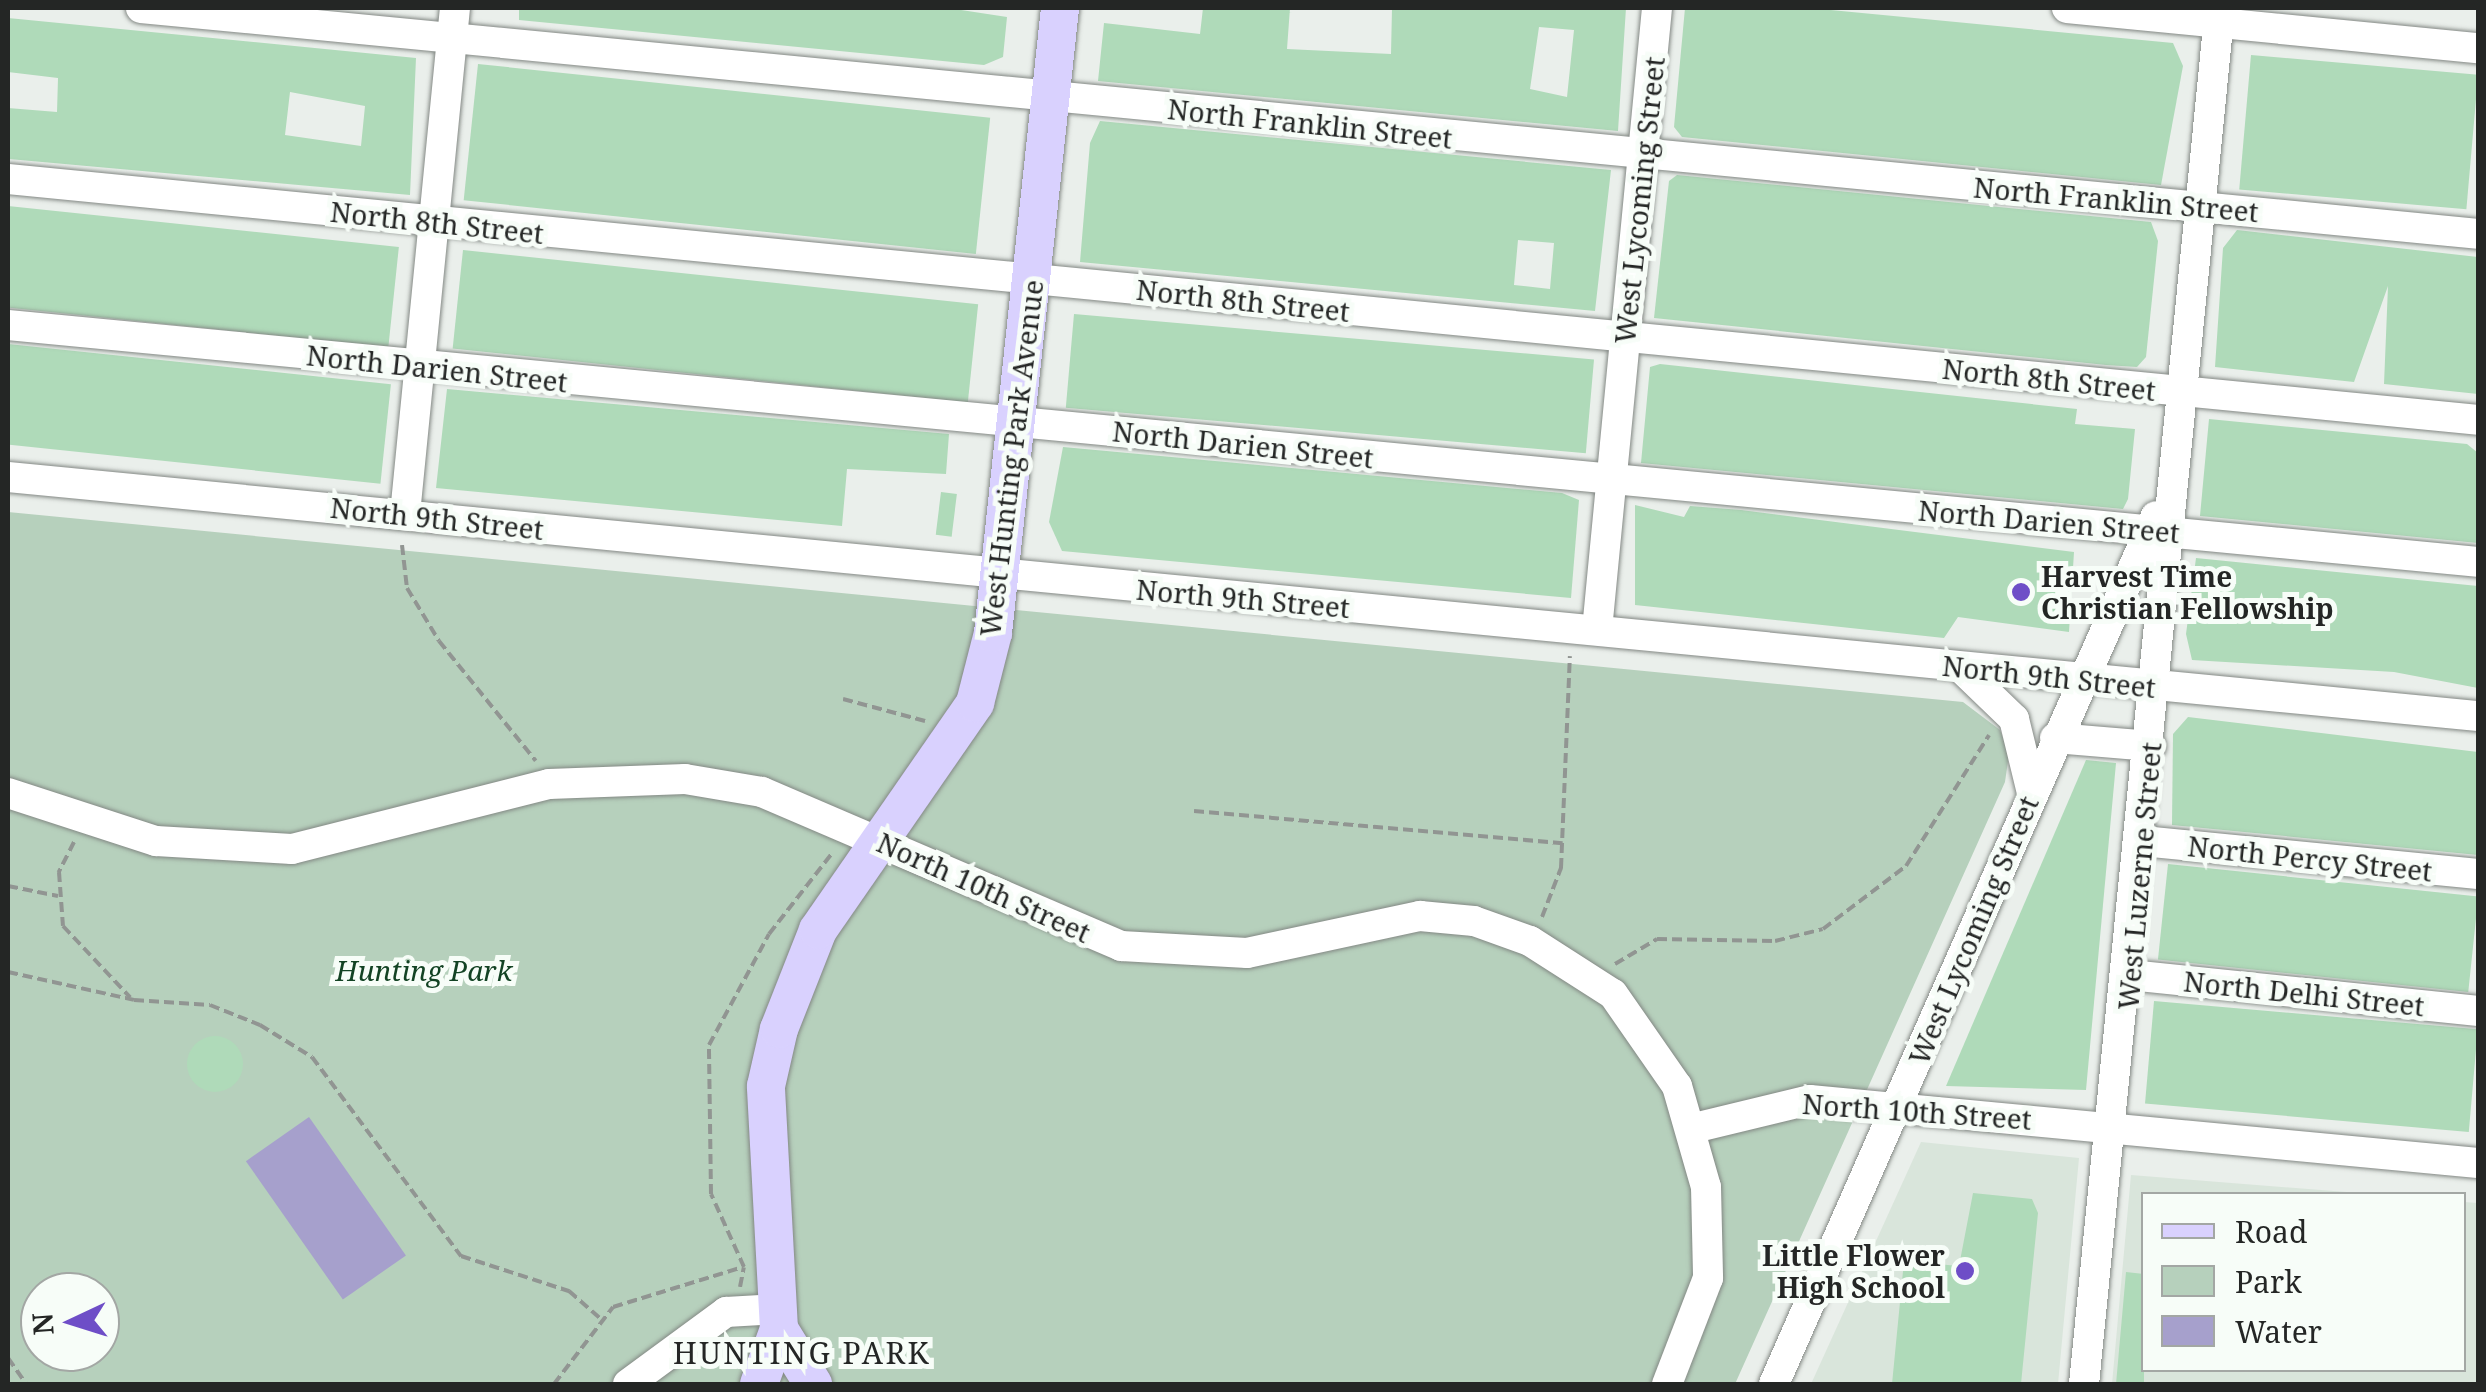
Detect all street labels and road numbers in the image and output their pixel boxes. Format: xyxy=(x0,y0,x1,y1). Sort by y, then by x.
street label: West Lycoming Street xyxy=(1607,55,1671,345)
street label: North Franklin Street xyxy=(1166,91,1454,155)
street label: North Franklin Street xyxy=(1972,170,2260,228)
street label: North 8th Street xyxy=(329,194,545,250)
street label: North 8th Street xyxy=(1135,272,1351,328)
street label: West Hunting Park Avenue xyxy=(972,278,1050,638)
street label: North Darien Street xyxy=(305,338,569,398)
street label: North 8th Street xyxy=(1941,351,2157,407)
street label: North Darien Street xyxy=(1111,414,1375,474)
street label: North 9th Street xyxy=(329,490,545,546)
street label: North Darien Street xyxy=(1917,493,2181,549)
street label: North 9th Street xyxy=(1135,572,1351,624)
street label: North 9th Street xyxy=(1941,648,2157,704)
street label: West Luzerne Street xyxy=(2111,741,2167,1011)
street label: West Lycoming Street xyxy=(1901,791,2045,1069)
street label: North 10th Street xyxy=(872,825,1096,949)
street label: North Percy Street xyxy=(2186,828,2434,888)
street label: North Delhi Street xyxy=(2182,964,2426,1022)
street label: North 10th Street xyxy=(1801,1086,2033,1136)

